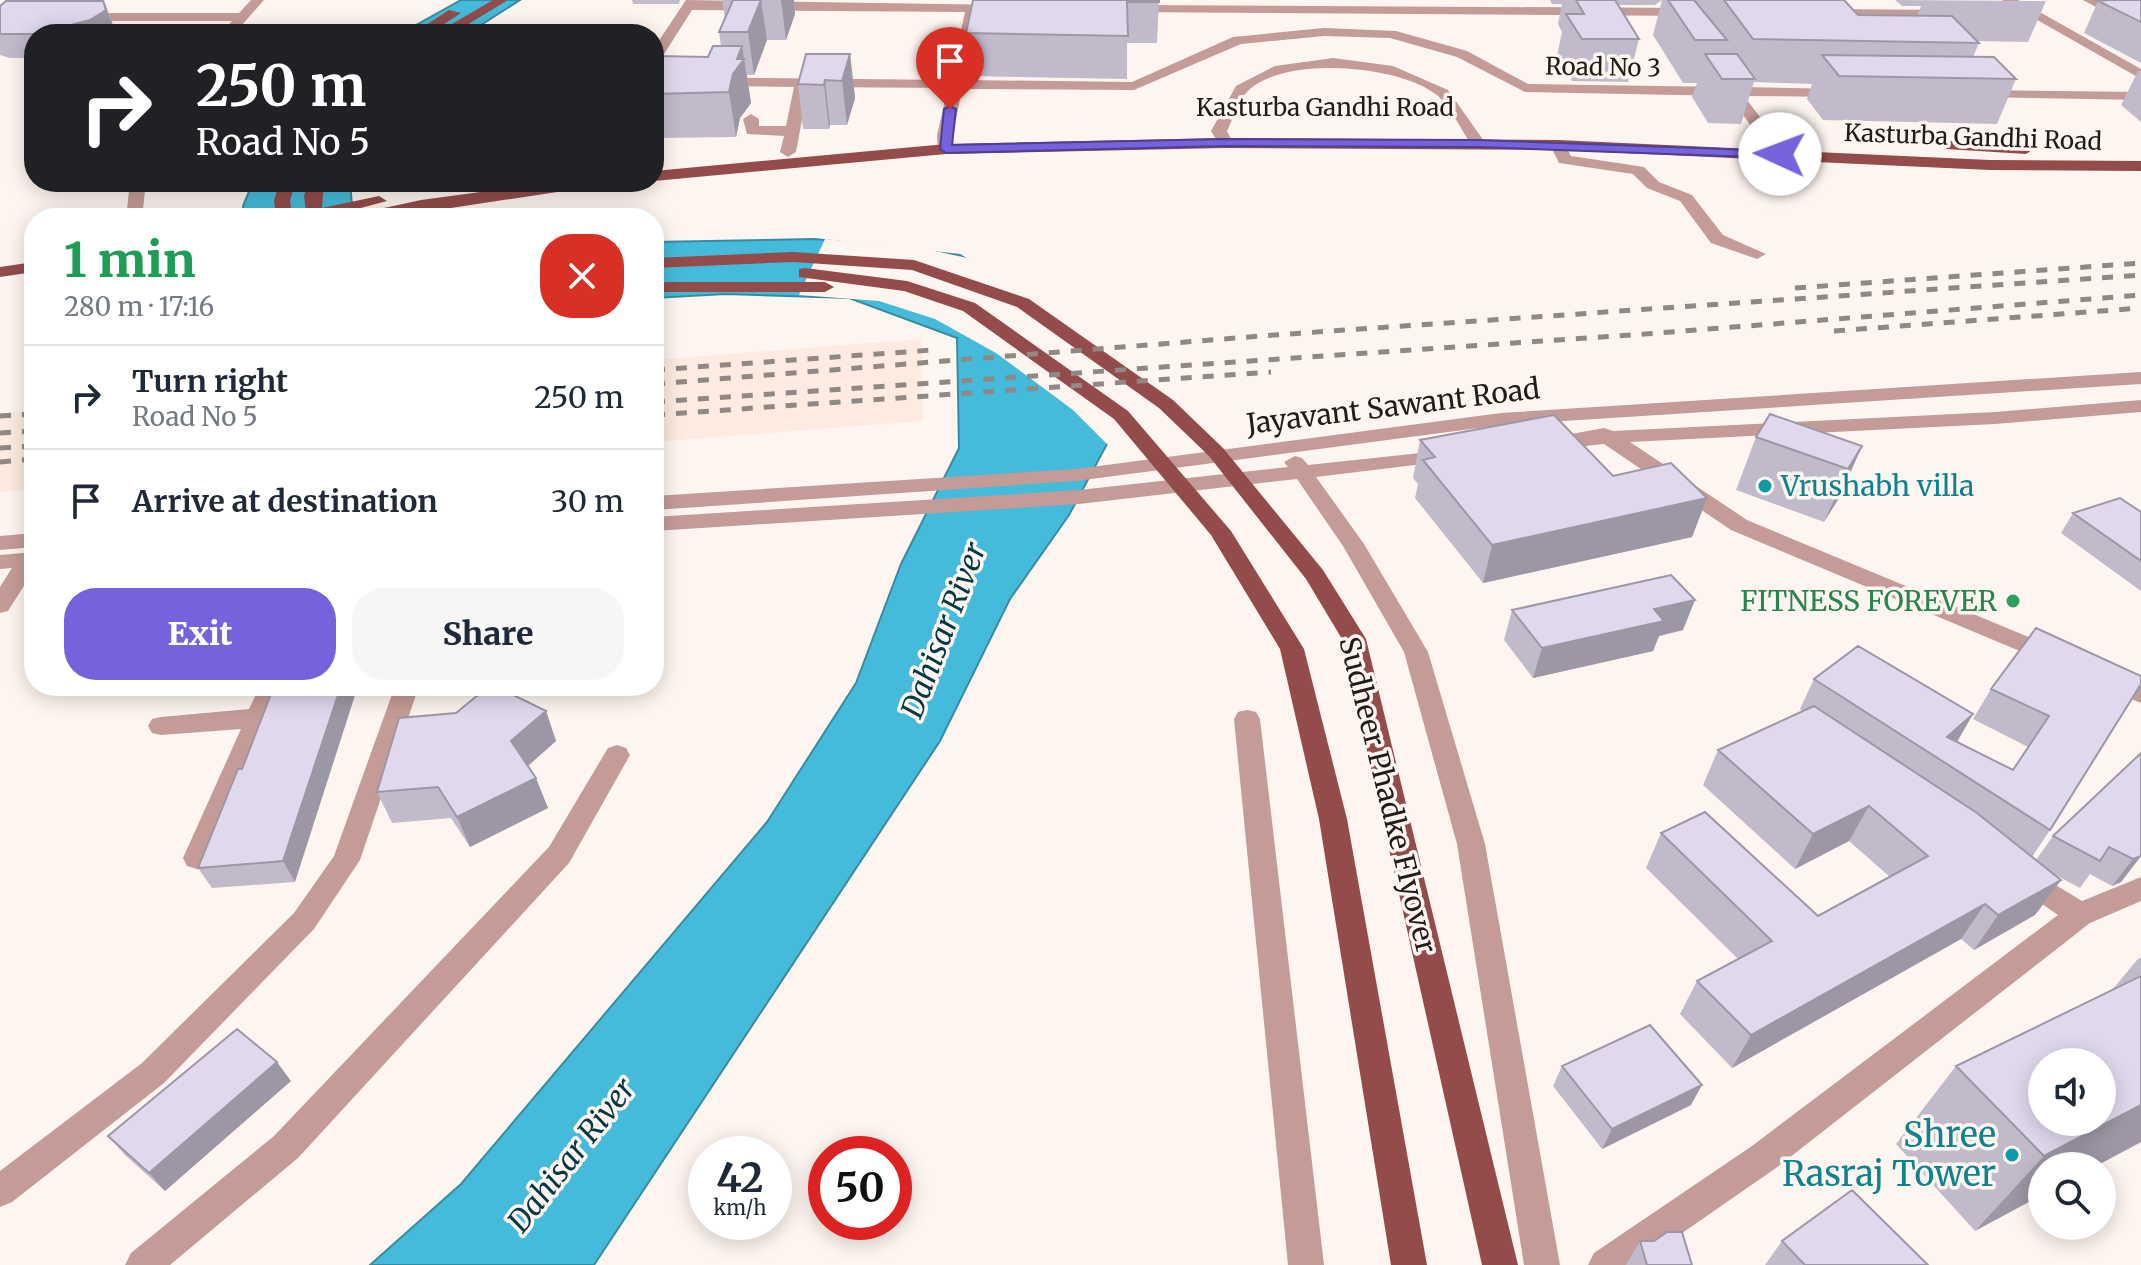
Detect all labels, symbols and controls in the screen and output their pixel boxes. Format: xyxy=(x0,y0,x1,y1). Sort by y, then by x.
pin xyxy=(916,27,984,109)
icon: arrive xyxy=(928,39,972,83)
street label: Road No 3 xyxy=(1545,50,1661,84)
text: 250 m xyxy=(196,51,366,121)
icon: right xyxy=(64,56,168,160)
street label: Kasturba Gandhi Road xyxy=(1196,92,1454,123)
position arrow xyxy=(1738,112,1822,196)
street label: Kasturba Gandhi Road xyxy=(1844,117,2102,157)
text: Road No 5 xyxy=(196,120,370,165)
text: 1 min xyxy=(64,230,196,290)
button: close xyxy=(540,234,624,318)
text: 280 m · 17:16 xyxy=(64,290,214,323)
text: Turn right xyxy=(132,362,288,400)
street label: Jayavant Sawant Road xyxy=(1243,370,1542,442)
icon: right xyxy=(64,375,108,419)
text: 250 m xyxy=(534,378,624,416)
text: Road No 5 xyxy=(132,400,258,433)
place label: Vrushabh villa xyxy=(1780,468,1974,504)
marker: Vrushabh villa xyxy=(1756,477,1774,495)
icon: arrive xyxy=(64,479,108,523)
text: Arrive at destination xyxy=(132,482,438,520)
text: 30 m xyxy=(551,482,624,520)
water label: Dahisar River xyxy=(892,536,994,724)
place label: FITNESS FOREVER xyxy=(1740,583,1997,619)
button: Exit xyxy=(64,588,336,680)
button: Share xyxy=(352,588,624,680)
marker: FITNESS FOREVER xyxy=(2004,592,2022,610)
street label: Sudheer Phadke Flyover xyxy=(1331,633,1445,957)
map controls xyxy=(2028,1048,2116,1240)
button: sound xyxy=(2028,1048,2116,1136)
water label: Dahisar River xyxy=(499,1070,643,1240)
place label: Shree Rasraj Tower xyxy=(1782,1114,1996,1195)
speed limit sign: 50 xyxy=(808,1136,912,1240)
marker: Shree Rasraj Tower xyxy=(2003,1146,2021,1164)
button: search xyxy=(2028,1152,2116,1240)
text: 42 xyxy=(716,1153,764,1203)
text: km/h xyxy=(714,1195,766,1220)

